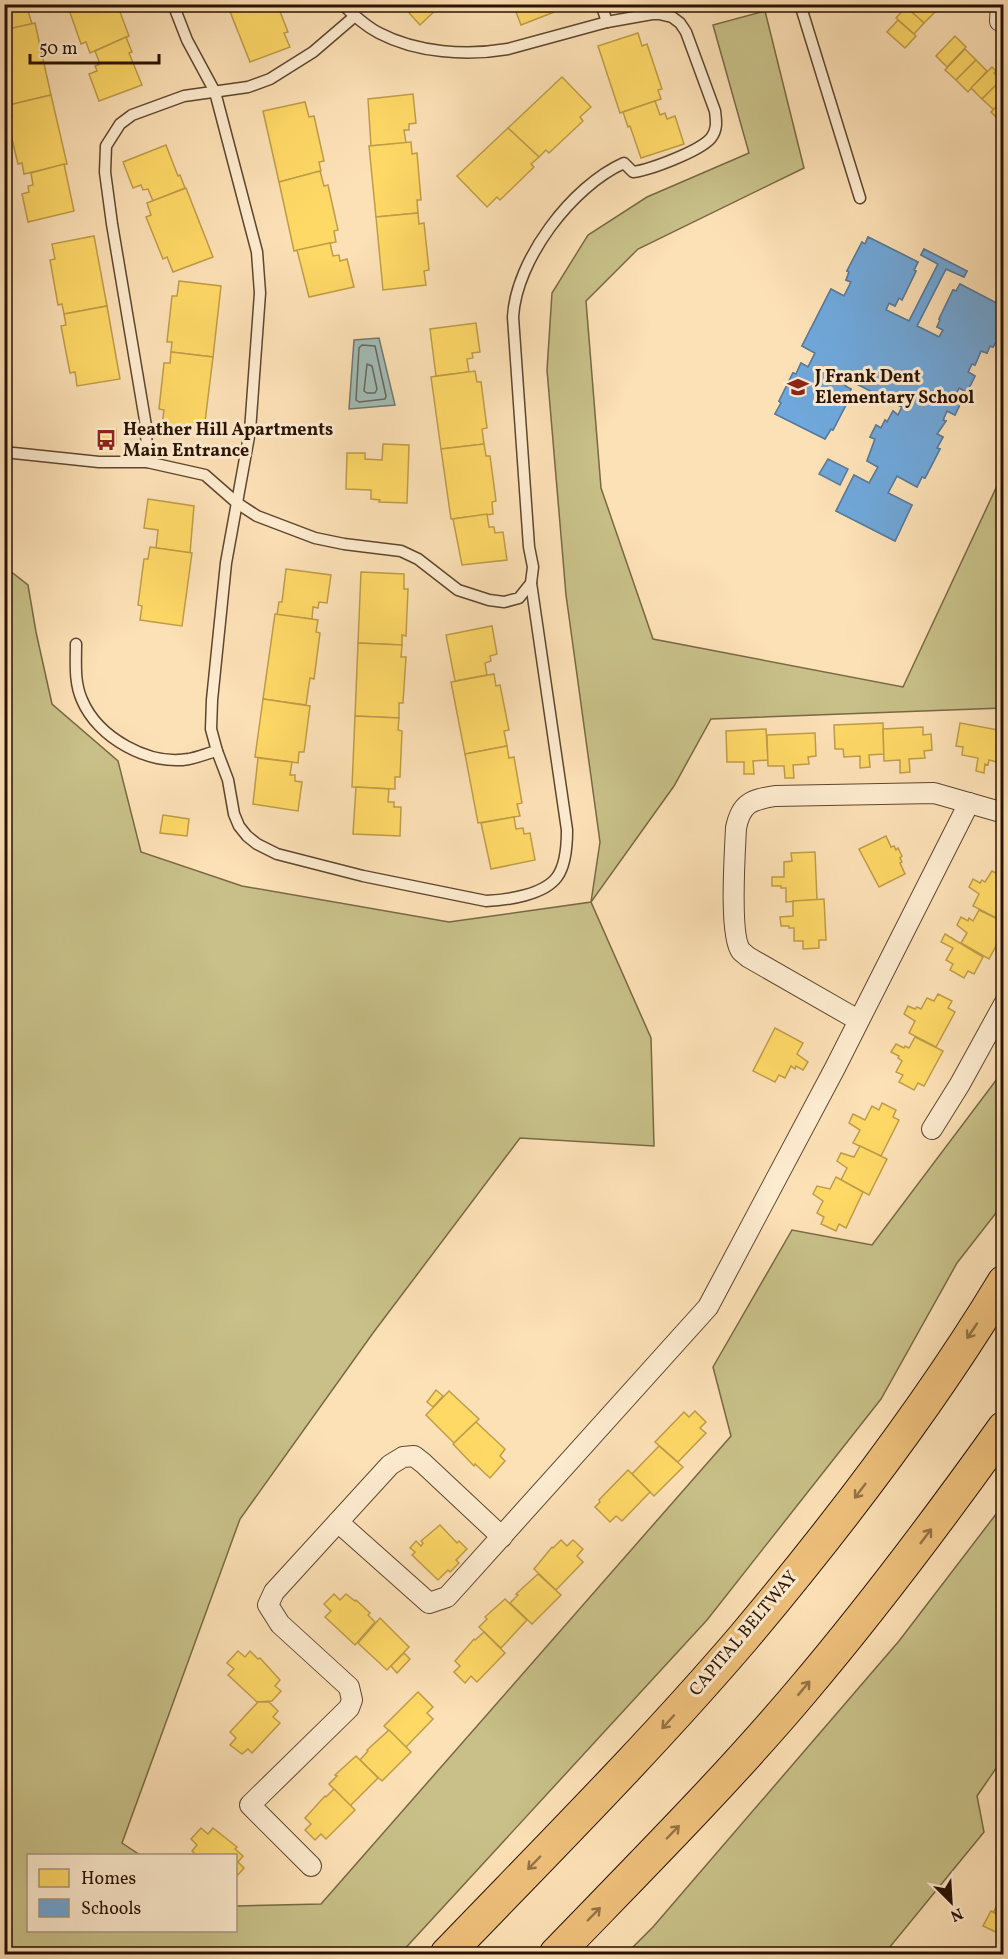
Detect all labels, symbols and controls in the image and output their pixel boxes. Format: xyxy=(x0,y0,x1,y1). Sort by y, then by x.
scale bar xyxy=(30,27,159,65)
text: 50 m xyxy=(39,37,78,62)
place label: J Frank Dent Elementary School xyxy=(814,365,975,411)
school or university icon: J Frank Dent Elementary School xyxy=(786,375,810,399)
place label: Heather Hill Apartments Main Entrance xyxy=(123,418,333,464)
bus stop icon: Heather Hill Apartments Main Entrance xyxy=(94,428,118,452)
one-way arrow xyxy=(966,1323,978,1339)
one-way arrow xyxy=(854,1483,867,1499)
one-way arrow xyxy=(919,1528,932,1544)
street label: CAPITAL BELTWAY xyxy=(684,1566,804,1702)
one-way arrow xyxy=(797,1681,811,1696)
one-way arrow xyxy=(661,1714,675,1729)
one-way arrow xyxy=(665,1825,679,1840)
legend xyxy=(27,1854,237,1932)
one-way arrow xyxy=(527,1855,541,1870)
text: Homes xyxy=(81,1867,136,1892)
north arrow xyxy=(921,1872,981,1932)
text: Schools xyxy=(81,1897,141,1922)
text: N xyxy=(946,1901,966,1926)
one-way arrow xyxy=(587,1907,601,1922)

